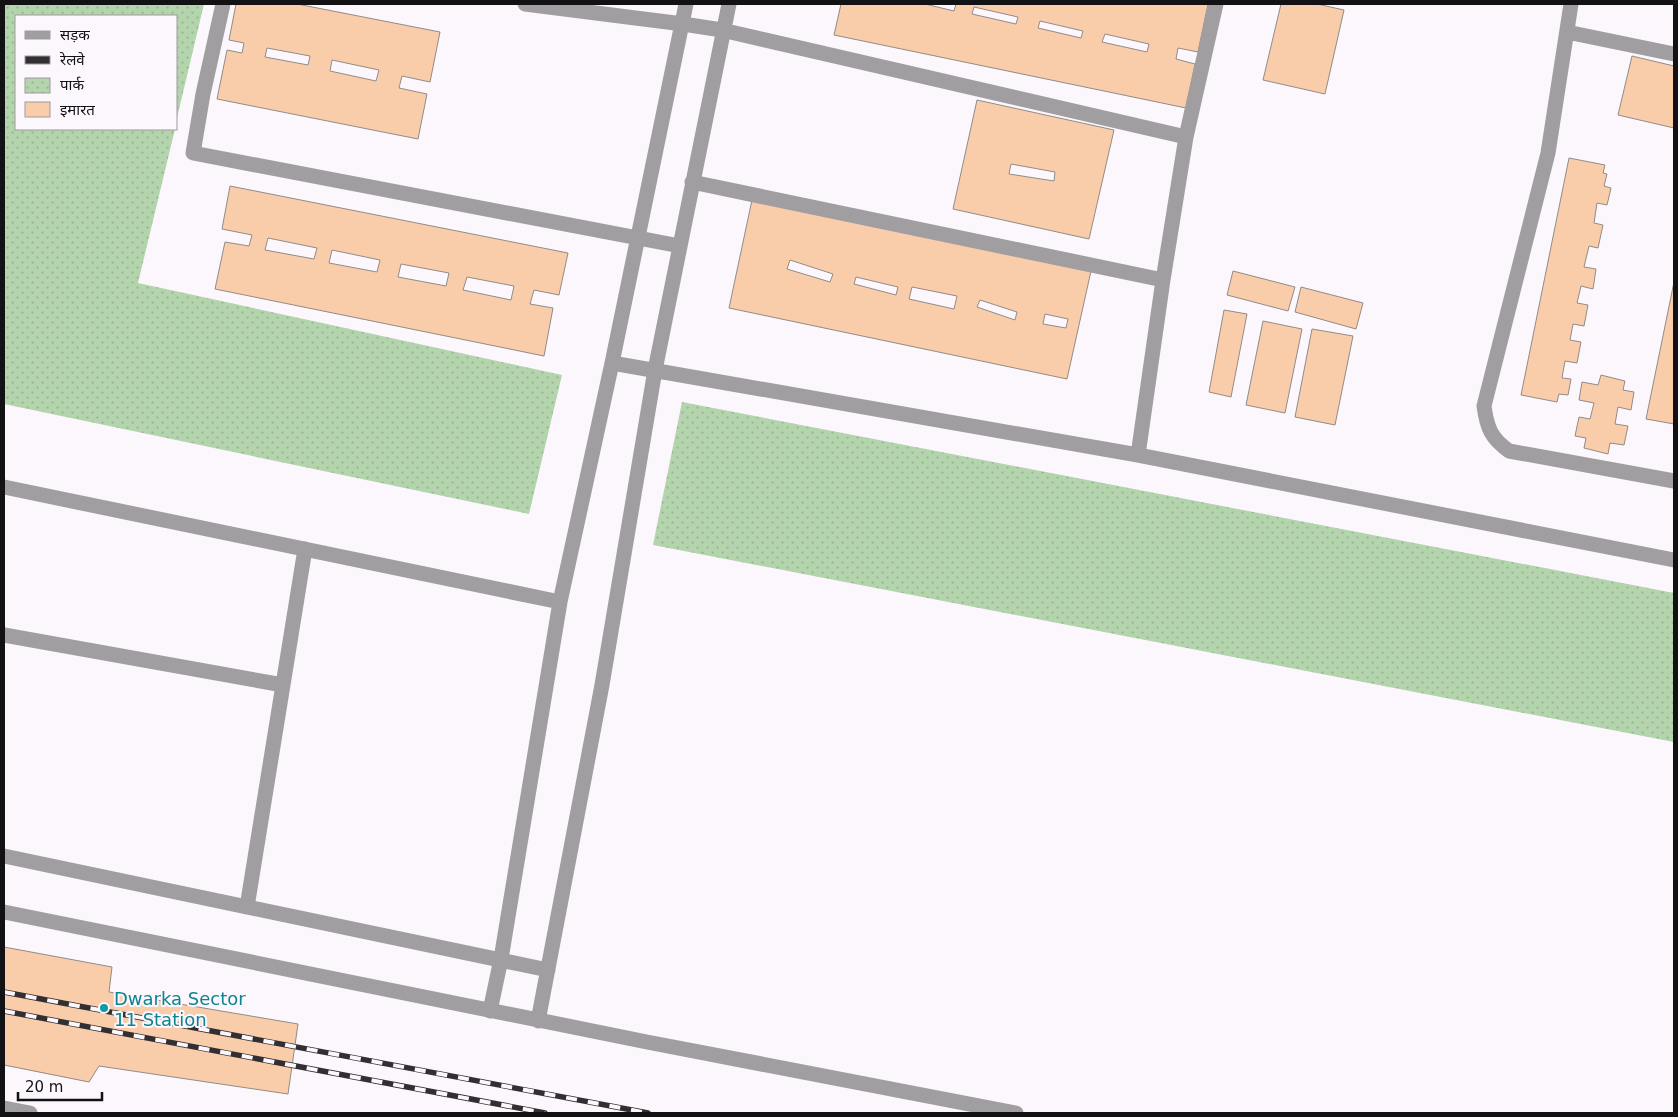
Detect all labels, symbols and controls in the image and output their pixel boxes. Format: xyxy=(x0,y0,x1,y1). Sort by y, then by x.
legend xyxy=(15,15,178,130)
text: सड़क xyxy=(60,26,90,44)
text: रेलवे xyxy=(59,51,85,69)
text: पार्क xyxy=(60,76,84,94)
text: इमारत xyxy=(60,101,95,119)
place label: Dwarka Sector 11 Station xyxy=(114,988,246,1030)
marker: Dwarka Sector 11 Station xyxy=(98,1002,110,1014)
scale bar xyxy=(18,1070,101,1102)
text: 20 m xyxy=(25,1078,63,1096)

